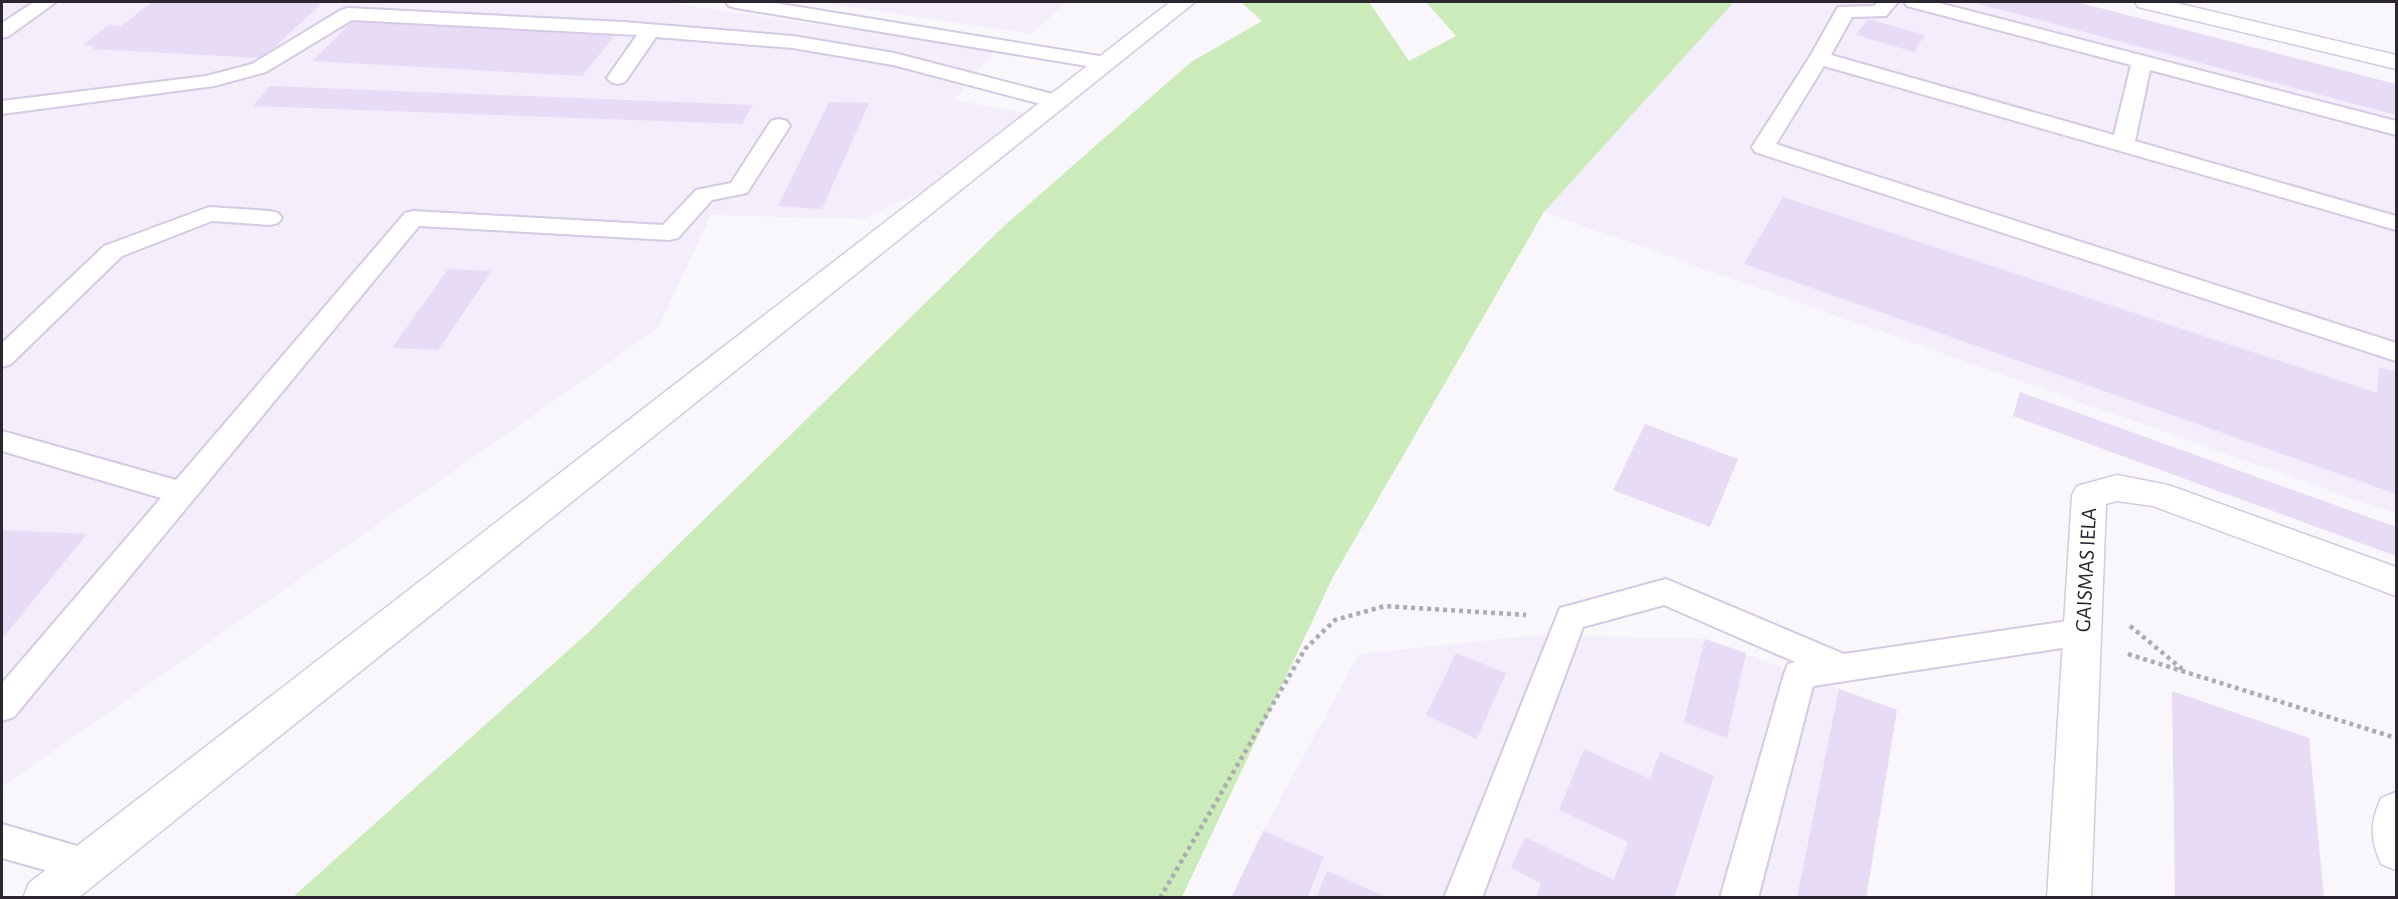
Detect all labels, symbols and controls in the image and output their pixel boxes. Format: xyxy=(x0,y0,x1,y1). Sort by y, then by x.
street label: GAISMAS IELA xyxy=(2072,507,2100,633)

